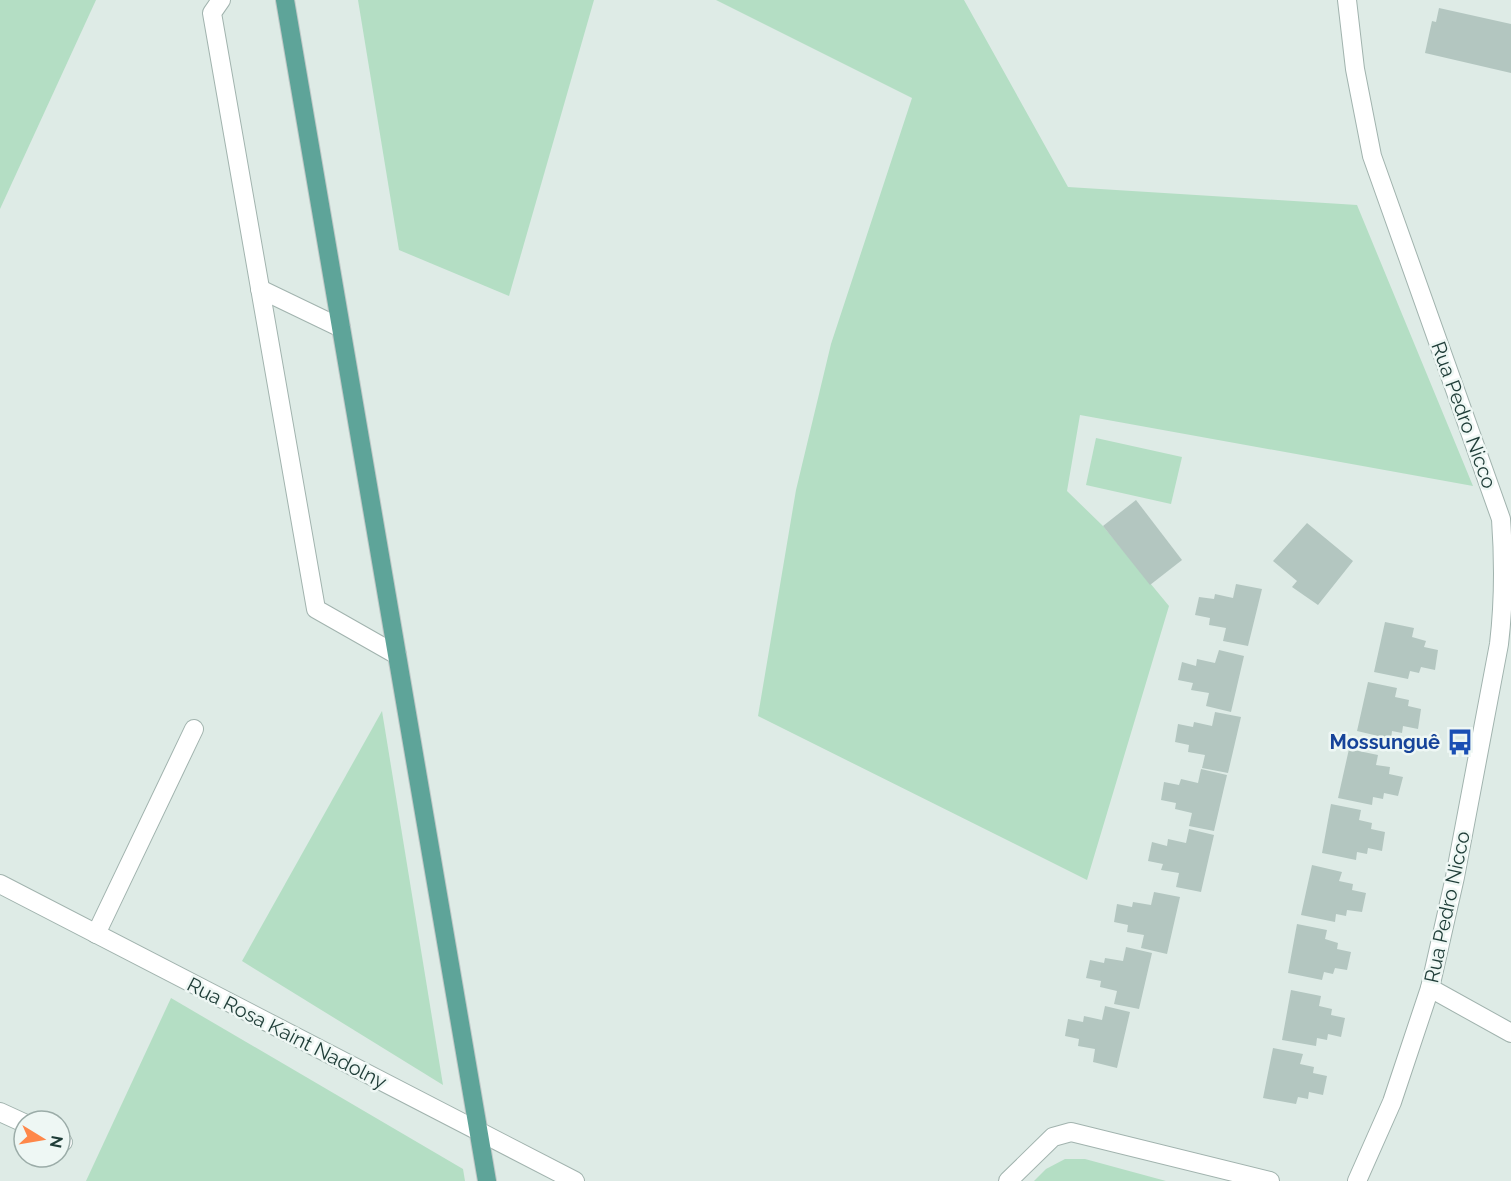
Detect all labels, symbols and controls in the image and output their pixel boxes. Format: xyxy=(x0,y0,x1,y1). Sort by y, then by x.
street label: Rua Pedro Nicco xyxy=(1426,338,1502,492)
bus stop icon: Mossunguê xyxy=(1445,727,1475,757)
place label: Mossunguê xyxy=(1330,730,1440,754)
street label: Rua Pedro Nicco xyxy=(1419,829,1475,985)
street label: Rua Rosa Kaint Nadolny xyxy=(183,972,391,1094)
north arrow xyxy=(12,1109,72,1169)
text: N xyxy=(46,1134,67,1150)

